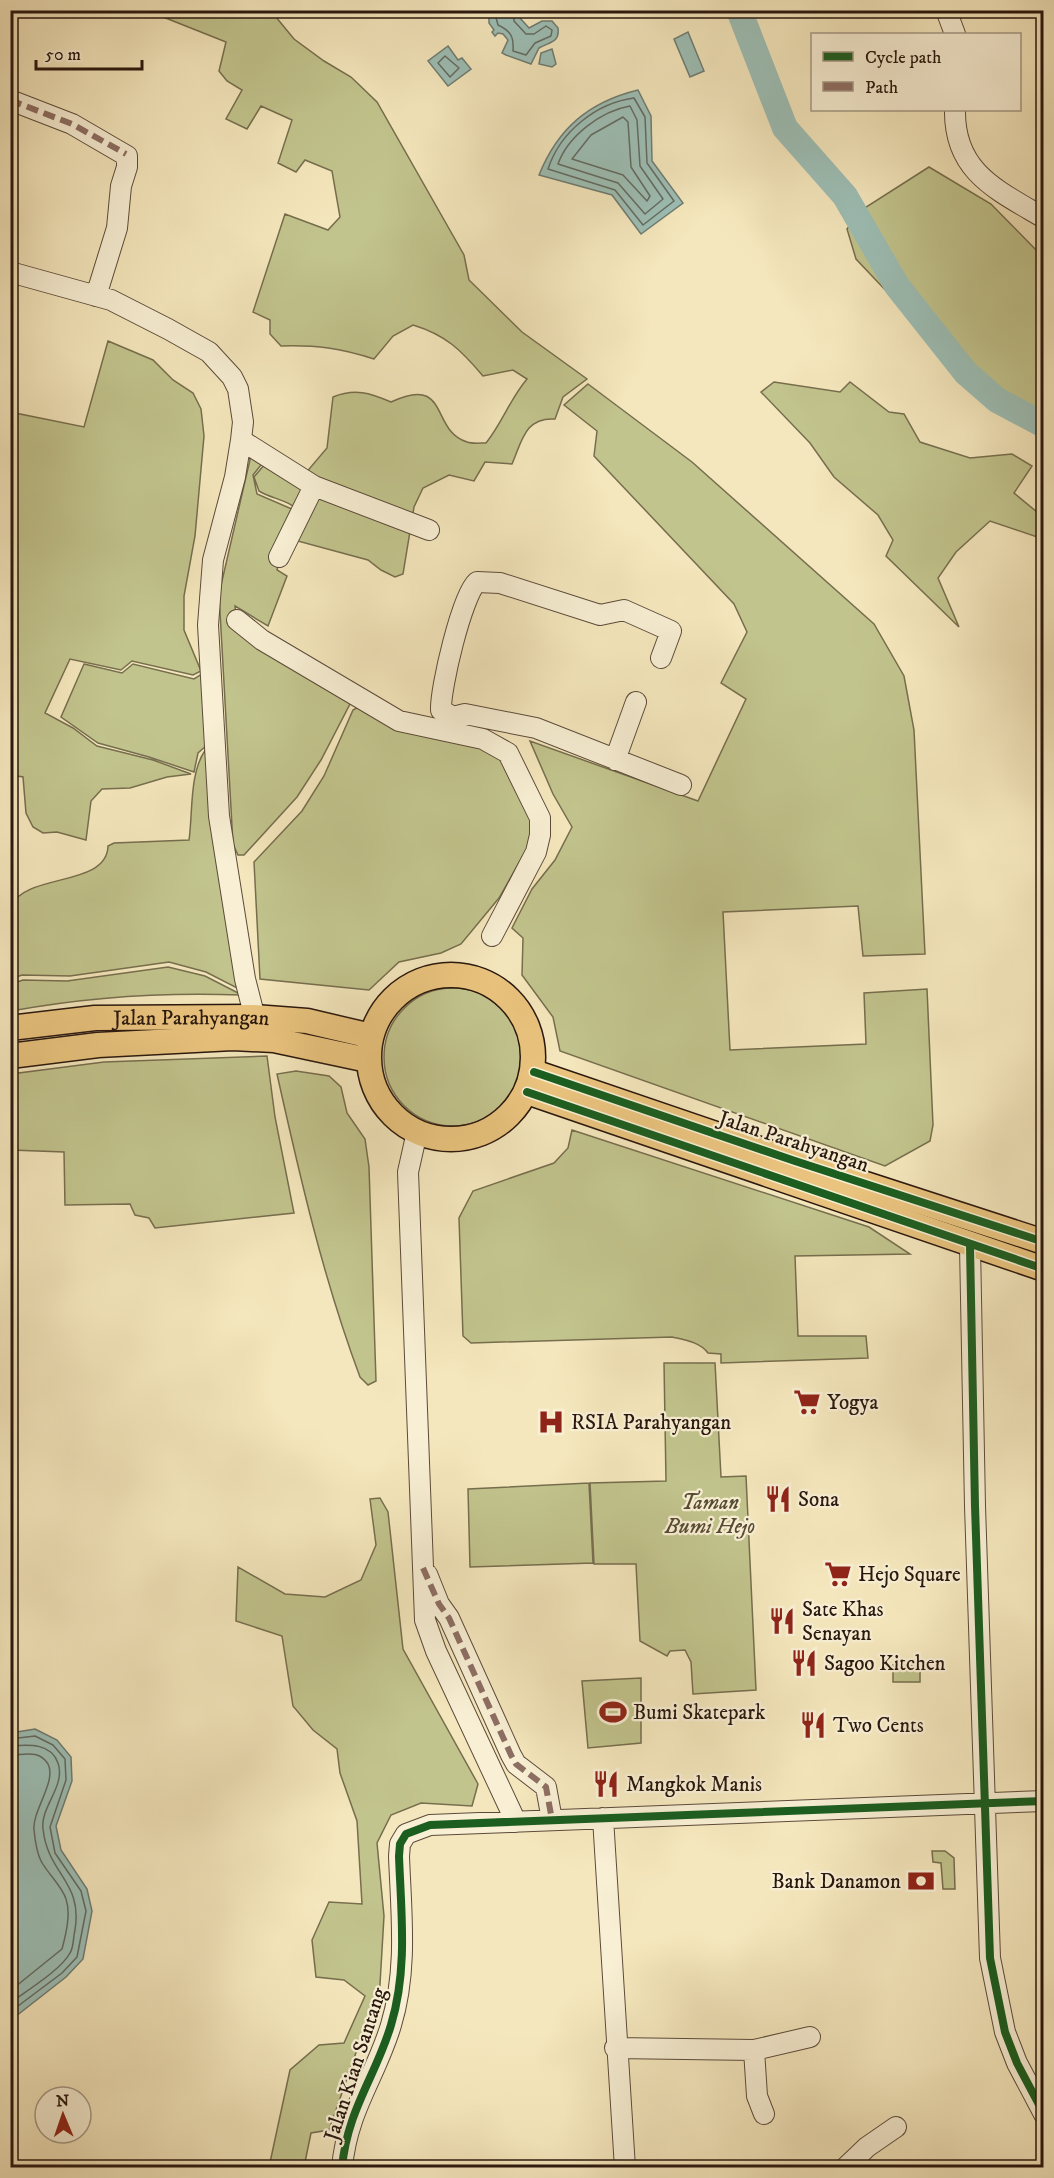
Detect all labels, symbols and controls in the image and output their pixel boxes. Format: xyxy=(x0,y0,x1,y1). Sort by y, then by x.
scale bar xyxy=(36,33,142,71)
legend xyxy=(811,33,1021,111)
text: 50 m xyxy=(45,44,81,66)
text: Cycle path xyxy=(865,47,942,69)
text: Path xyxy=(865,77,899,99)
street label: Jalan Parahyangan xyxy=(111,1005,270,1032)
street label: Jalan Parahyangan xyxy=(713,1105,872,1178)
supermarket icon: Yogya xyxy=(792,1387,822,1417)
place label: Yogya xyxy=(827,1390,879,1416)
hospital icon: RSIA Parahyangan xyxy=(536,1407,566,1437)
place label: RSIA Parahyangan xyxy=(571,1410,731,1436)
restaurant icon: Sona xyxy=(763,1484,793,1514)
place label: Sona xyxy=(798,1487,839,1513)
park label: Taman Bumi Hejo xyxy=(664,1490,755,1540)
supermarket icon: Hejo Square xyxy=(823,1559,853,1589)
place label: Hejo Square xyxy=(858,1562,961,1588)
place label: Sate Khas Senayan xyxy=(802,1597,884,1647)
restaurant icon: Sate Khas Senayan xyxy=(767,1606,797,1636)
restaurant icon: Sagoo Kitchen xyxy=(789,1648,819,1678)
place label: Sagoo Kitchen xyxy=(824,1651,946,1677)
sports icon: Bumi Skatepark xyxy=(598,1697,628,1727)
place label: Bumi Skatepark xyxy=(633,1700,766,1726)
restaurant icon: Two Cents xyxy=(798,1710,828,1740)
place label: Two Cents xyxy=(833,1713,924,1739)
restaurant icon: Mangkok Manis xyxy=(591,1769,621,1799)
place label: Mangkok Manis xyxy=(626,1772,762,1798)
bank icon: Bank Danamon xyxy=(906,1866,936,1896)
place label: Bank Danamon xyxy=(772,1869,901,1895)
street label: Jalan Kian Santang xyxy=(318,1984,393,2146)
north arrow xyxy=(33,2085,93,2145)
text: N xyxy=(56,2091,69,2111)

